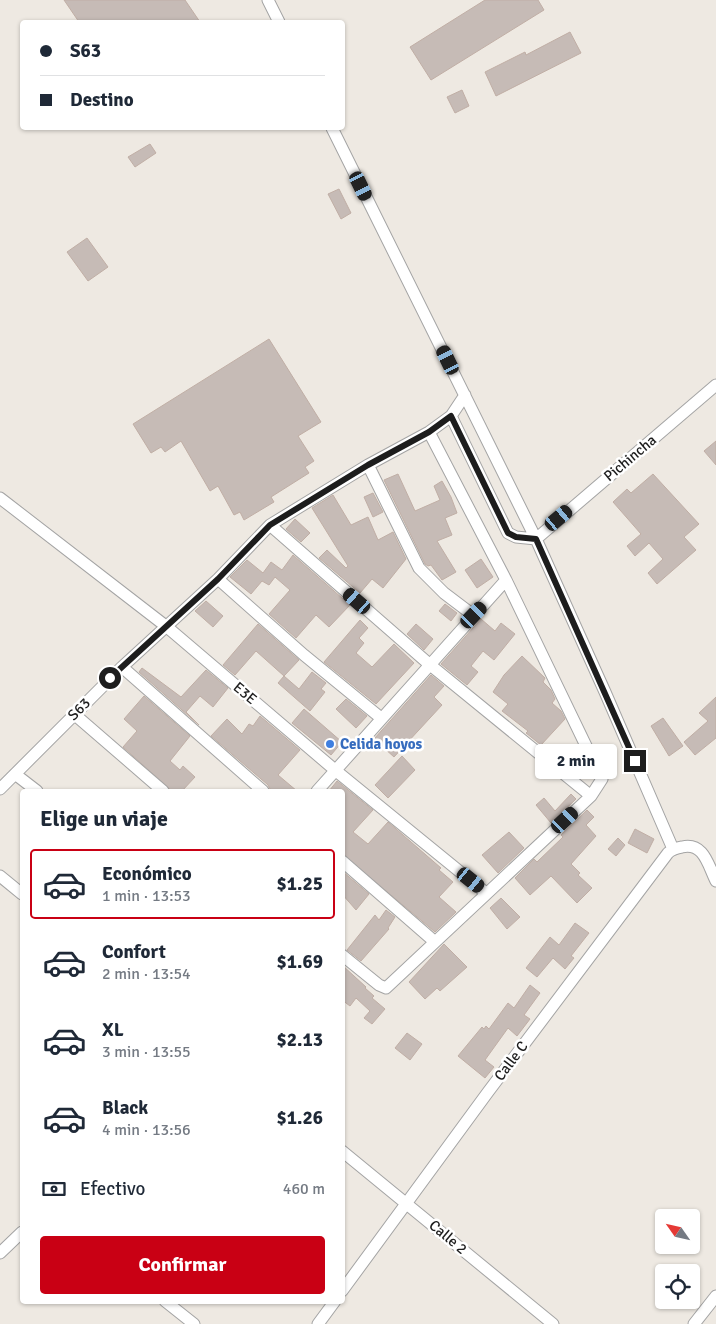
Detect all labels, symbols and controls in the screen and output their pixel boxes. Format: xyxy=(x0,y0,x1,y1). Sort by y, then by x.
text: S63 xyxy=(70,39,101,63)
text: Destino xyxy=(70,88,134,112)
car xyxy=(347,169,374,203)
car xyxy=(434,343,461,377)
street label: Pichincha xyxy=(600,431,660,485)
car xyxy=(542,503,575,533)
car xyxy=(340,585,373,617)
car xyxy=(458,599,489,631)
route start xyxy=(99,667,121,689)
street label: E3E xyxy=(230,678,260,708)
street label: S63 xyxy=(64,694,94,724)
place label: Celida hoyos xyxy=(340,735,423,753)
marker: Celida hoyos xyxy=(324,738,336,750)
callout: 2 min xyxy=(535,744,618,778)
route end xyxy=(624,750,646,772)
text: 2 min xyxy=(557,751,595,771)
car xyxy=(548,804,581,836)
text: Elige un viaje xyxy=(40,805,168,832)
icon: car xyxy=(42,862,87,907)
text: Económico xyxy=(102,862,192,886)
car xyxy=(454,865,487,895)
text: $1.25 xyxy=(277,872,323,896)
text: 1 min · 13:53 xyxy=(102,886,191,906)
icon: car xyxy=(42,940,87,985)
text: Confort xyxy=(102,940,166,964)
text: $1.69 xyxy=(277,950,323,974)
text: 2 min · 13:54 xyxy=(102,964,191,984)
icon: car xyxy=(42,1018,87,1063)
text: XL xyxy=(102,1018,124,1042)
text: $2.13 xyxy=(277,1028,323,1052)
street label: Calle C xyxy=(490,1038,532,1084)
text: 3 min · 13:55 xyxy=(102,1042,191,1062)
icon: car xyxy=(42,1096,87,1141)
text: Black xyxy=(102,1096,148,1120)
text: $1.26 xyxy=(277,1106,323,1130)
text: 4 min · 13:56 xyxy=(102,1120,191,1140)
icon: cash xyxy=(40,1175,68,1203)
text: Efectivo xyxy=(80,1177,145,1201)
text: 460 m xyxy=(283,1179,325,1199)
north arrow xyxy=(655,1209,700,1254)
map controls xyxy=(655,1209,700,1309)
street label: Calle 2 xyxy=(425,1216,471,1258)
button: Confirmar xyxy=(40,1236,325,1294)
button: locate xyxy=(655,1264,700,1309)

